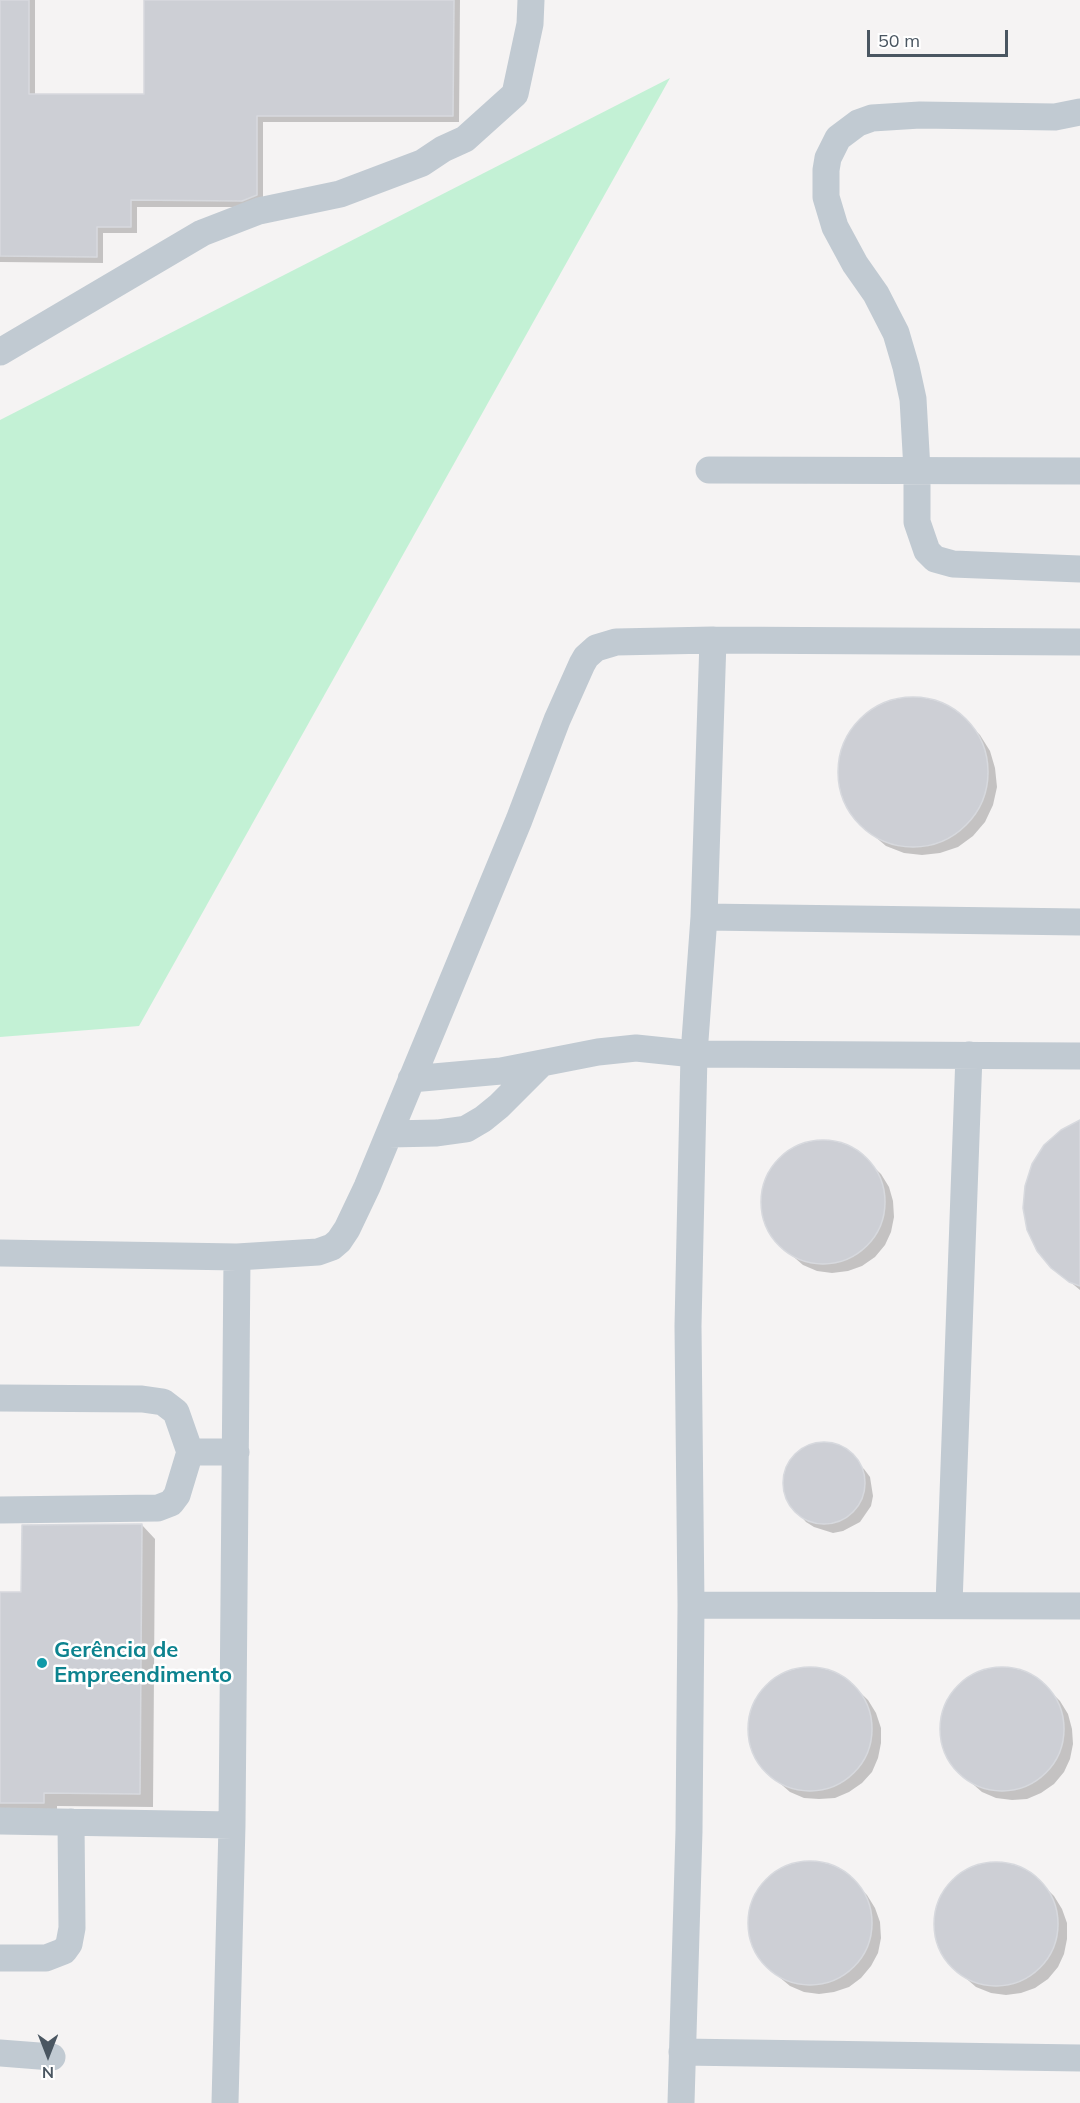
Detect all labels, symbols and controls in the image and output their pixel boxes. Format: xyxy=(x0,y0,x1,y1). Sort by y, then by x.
scale bar xyxy=(870,18,1011,56)
text: 50 m xyxy=(878,29,920,52)
place label: Gerência de Empreendimento xyxy=(54,1637,232,1688)
marker: Gerência de Empreendimento xyxy=(35,1656,49,1670)
north arrow xyxy=(18,2025,78,2085)
text: N xyxy=(42,2063,54,2083)

